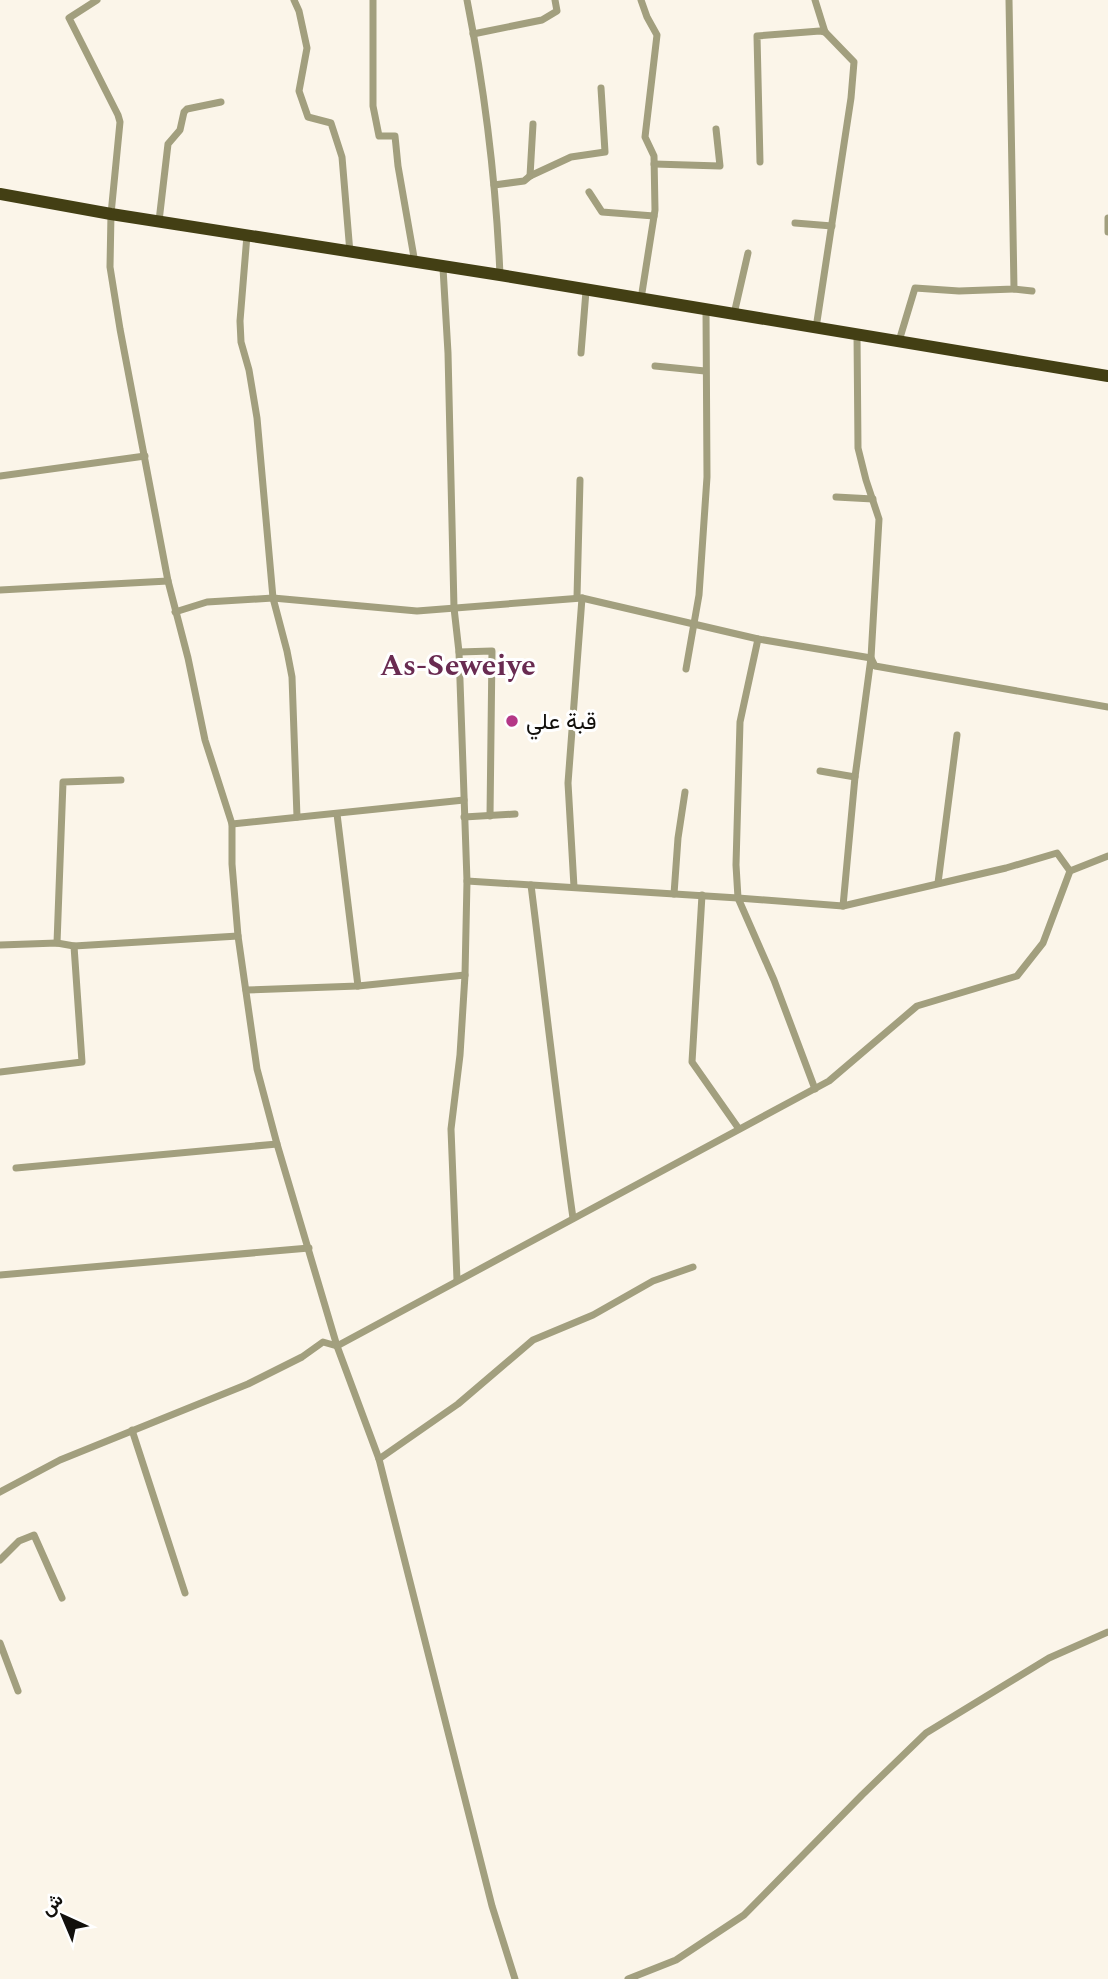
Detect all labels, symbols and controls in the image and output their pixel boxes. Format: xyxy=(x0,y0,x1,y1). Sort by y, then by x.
district label: As-Seweiye xyxy=(380,643,536,689)
place label: قبة علي xyxy=(526,705,596,740)
marker: قبة علي xyxy=(504,713,520,729)
north arrow xyxy=(28,1881,98,1951)
text: ش xyxy=(34,1886,71,1923)

